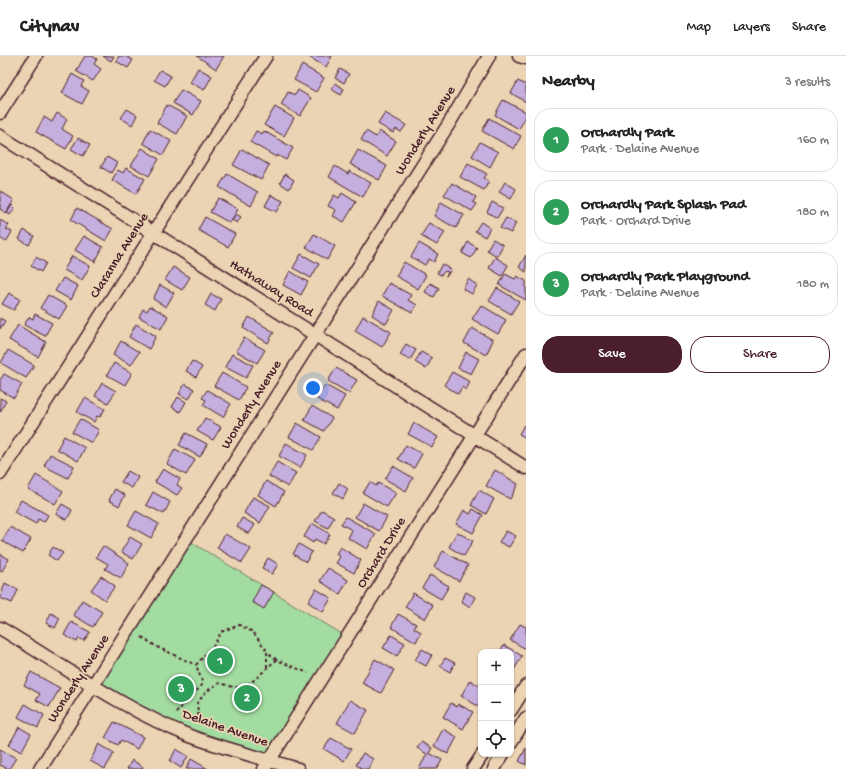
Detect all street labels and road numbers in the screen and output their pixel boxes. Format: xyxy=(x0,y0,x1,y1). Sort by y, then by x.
street label: Wonderly Avenue xyxy=(392,83,461,179)
street label: Claranna Avenue xyxy=(87,209,153,302)
street label: Hathaway Road xyxy=(226,256,318,323)
street label: Wonderly Avenue xyxy=(218,357,287,453)
street label: Orchard Drive xyxy=(353,514,411,592)
street label: Wonderly Avenue xyxy=(44,631,114,726)
street label: Delaine Avenue xyxy=(179,706,271,752)

